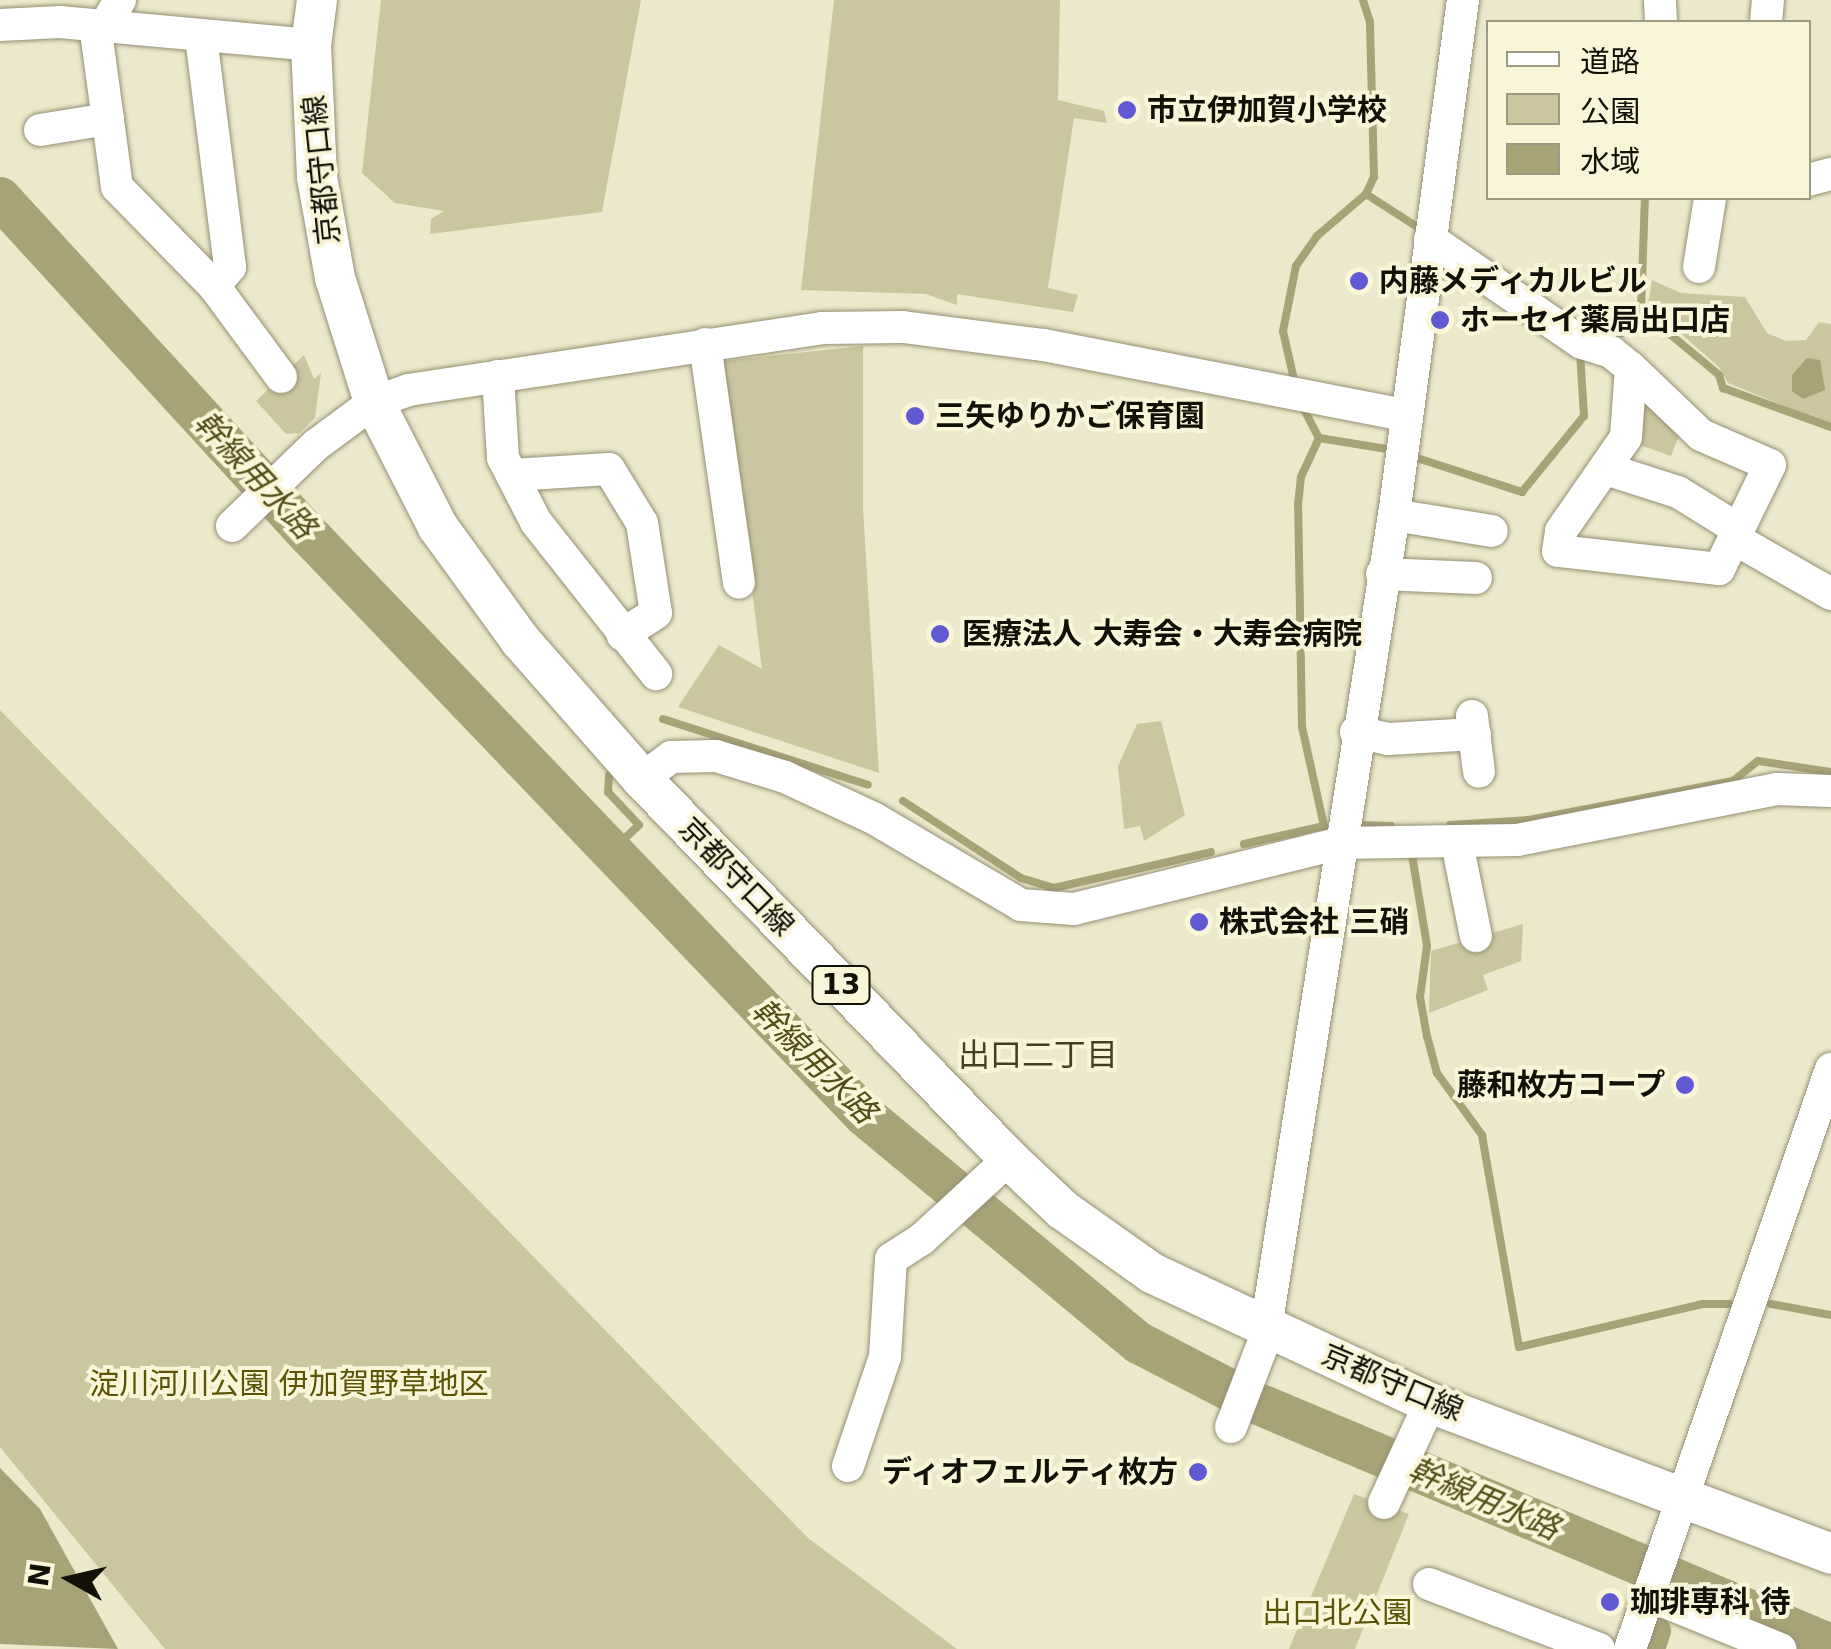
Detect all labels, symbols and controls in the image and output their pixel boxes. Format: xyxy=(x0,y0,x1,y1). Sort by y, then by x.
legend xyxy=(1486,20,1811,200)
text: 道路 xyxy=(1580,44,1640,79)
place label: 市立伊加賀小学校 xyxy=(1147,92,1387,128)
street label: 京都守口線 xyxy=(296,94,348,246)
text: 公園 xyxy=(1580,94,1640,129)
marker: 市立伊加賀小学校 xyxy=(1116,99,1138,121)
text: 水域 xyxy=(1580,144,1640,179)
place label: 内藤メディカルビル xyxy=(1379,263,1649,299)
marker: 内藤メディカルビル xyxy=(1348,270,1370,292)
place label: ホーセイ薬局出口店 xyxy=(1460,302,1730,338)
marker: ホーセイ薬局出口店 xyxy=(1429,309,1451,331)
place label: 三矢ゆりかご保育園 xyxy=(935,398,1205,434)
water label: 幹線用水路 xyxy=(186,403,324,547)
marker: 三矢ゆりかご保育園 xyxy=(904,405,926,427)
place label: 医療法人 大寿会・大寿会病院 xyxy=(962,616,1362,652)
marker: 医療法人 大寿会・大寿会病院 xyxy=(927,621,953,647)
street label: 京都守口線 xyxy=(671,811,801,943)
place label: 株式会社 三硝 xyxy=(1219,904,1409,940)
marker: 株式会社 三硝 xyxy=(1188,911,1210,933)
road number: 13 xyxy=(811,962,871,1008)
water label: 幹線用水路 xyxy=(744,991,884,1131)
district label: 出口二丁目 xyxy=(958,1036,1118,1074)
place label: 藤和枚方コープ xyxy=(1455,1067,1665,1103)
marker: 藤和枚方コープ xyxy=(1674,1074,1696,1096)
street label: 京都守口線 xyxy=(1316,1337,1468,1429)
park label: 淀川河川公園 伊加賀野草地区 xyxy=(89,1366,489,1402)
water label: 幹線用水路 xyxy=(1403,1450,1565,1548)
place label: ディオフェルティ枚方 xyxy=(878,1454,1178,1490)
marker: ディオフェルティ枚方 xyxy=(1187,1461,1209,1483)
north arrow xyxy=(20,1529,120,1629)
text: N xyxy=(22,1561,58,1589)
place label: 珈琲専科 待 xyxy=(1630,1584,1790,1620)
marker: 珈琲専科 待 xyxy=(1599,1591,1621,1613)
park label: 出口北公園 xyxy=(1262,1595,1412,1631)

